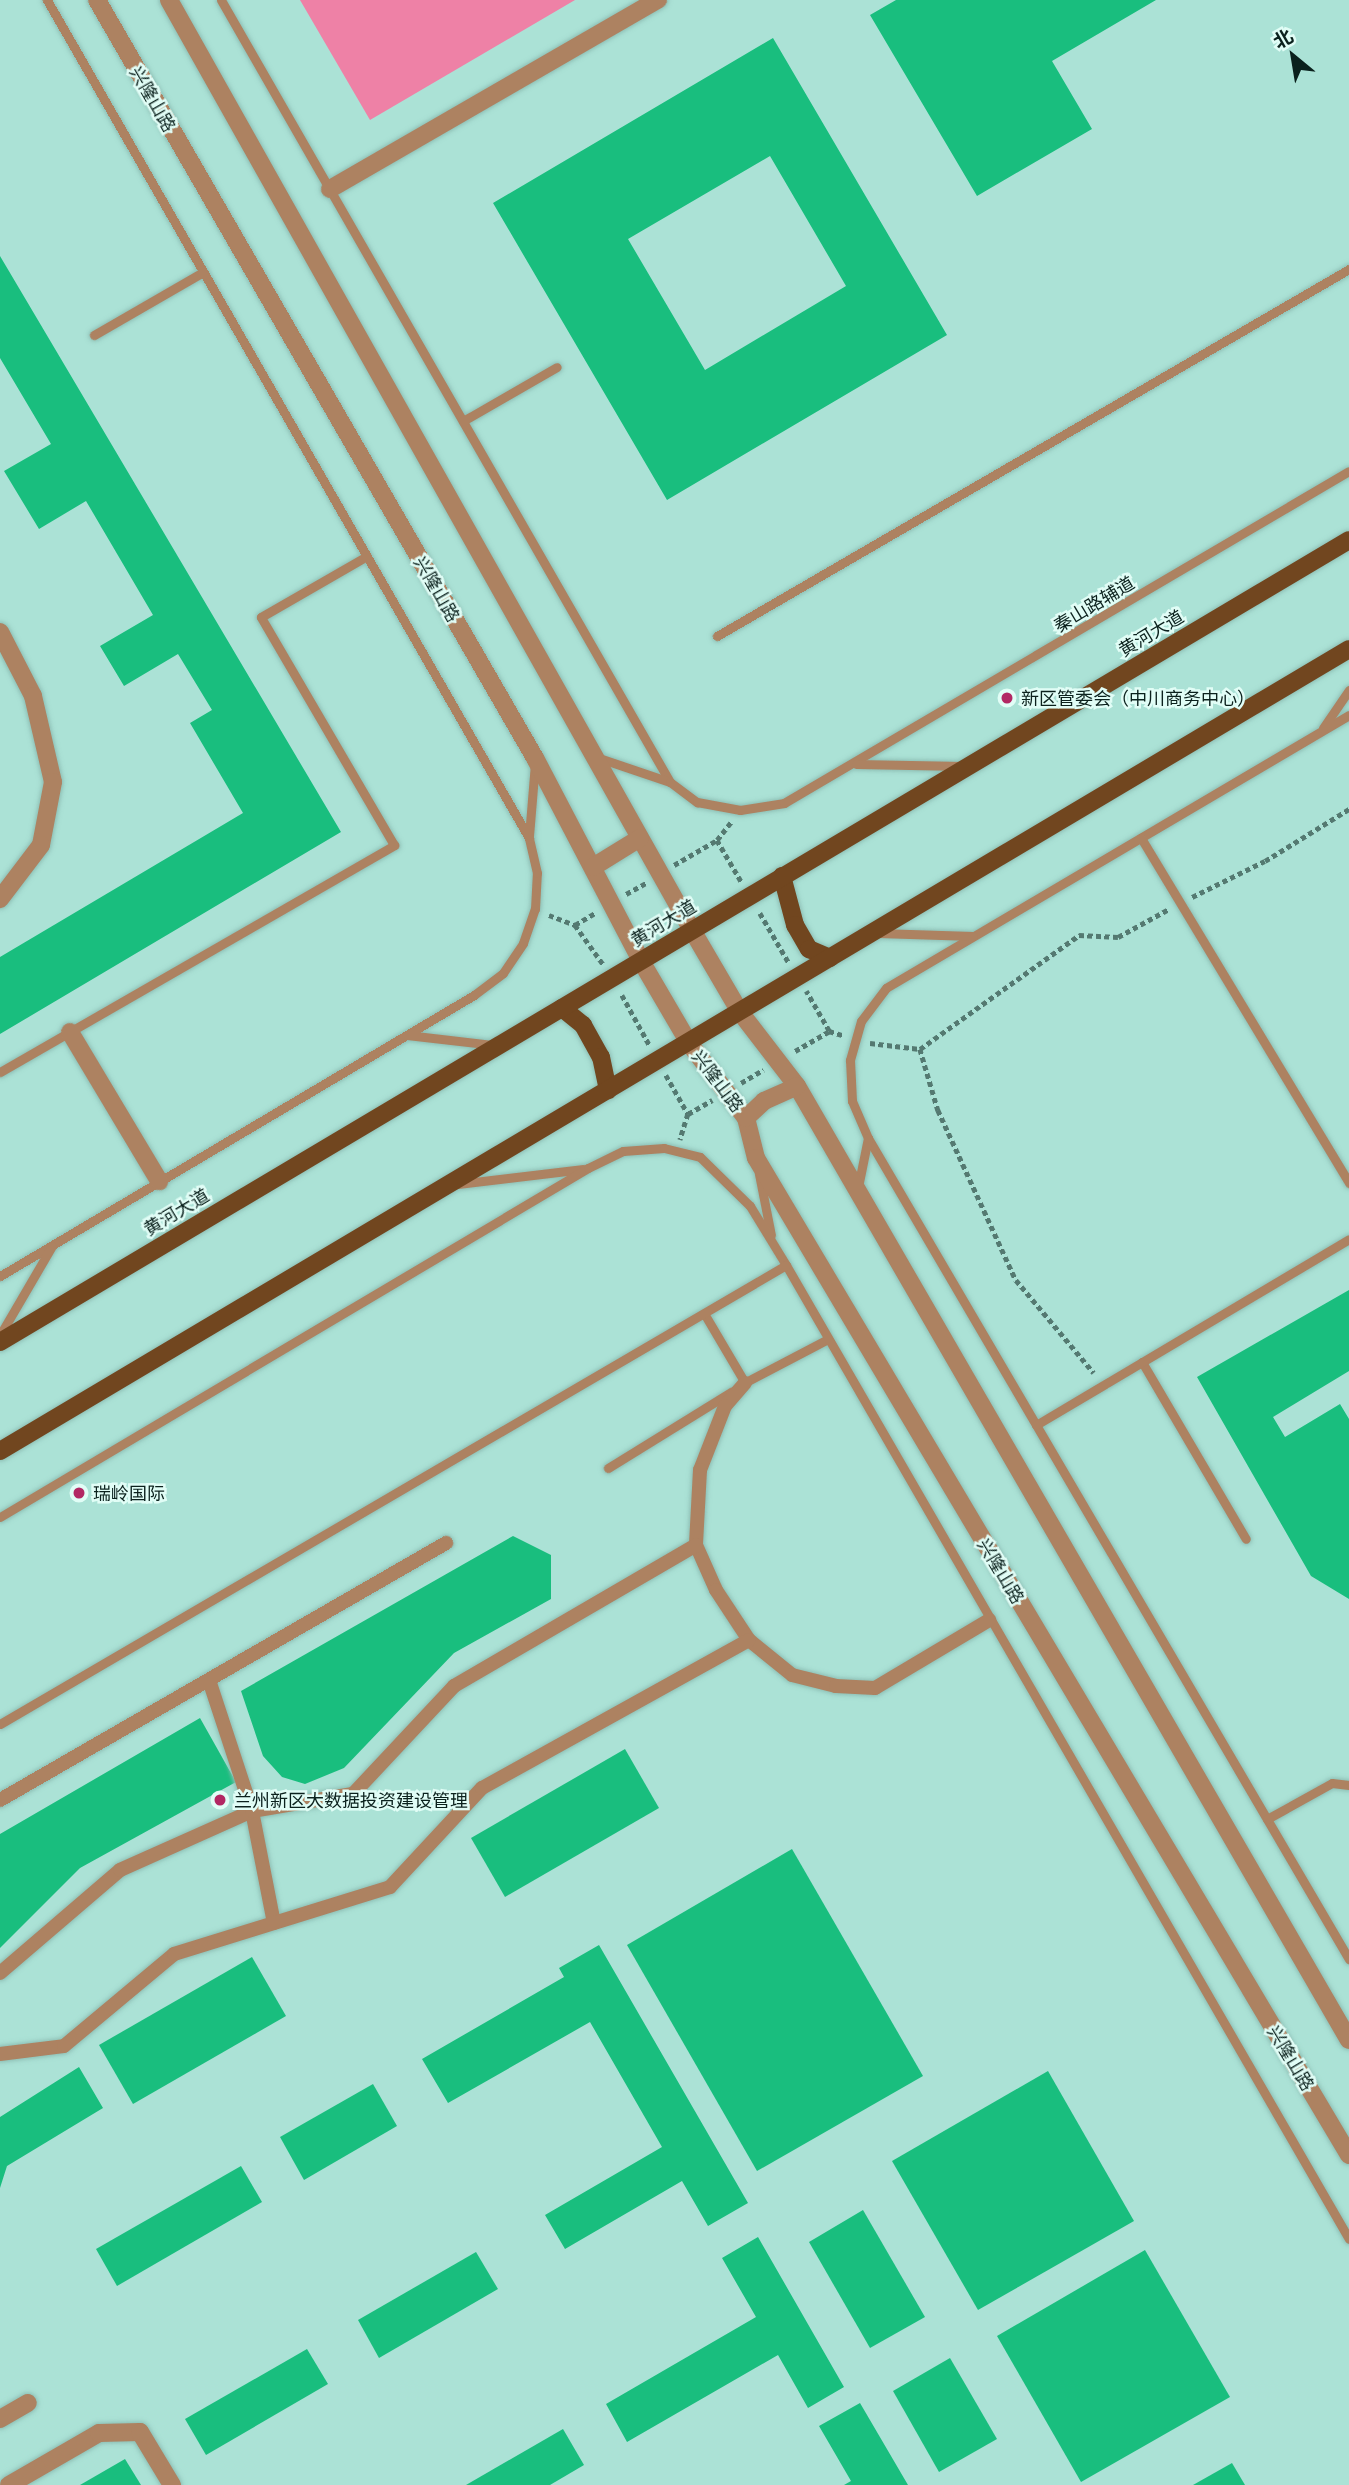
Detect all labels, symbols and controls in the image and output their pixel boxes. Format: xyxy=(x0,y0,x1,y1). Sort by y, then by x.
north arrow xyxy=(1258,21,1328,91)
text: 北 xyxy=(1268,22,1297,54)
street label: 兴隆山路 xyxy=(126,62,180,136)
street label: 兴隆山路 xyxy=(410,552,464,626)
street label: 秦山路辅道 xyxy=(1050,572,1138,636)
street label: 黄河大道 xyxy=(1115,605,1187,661)
place label: 新区管委会（中川商务中心） xyxy=(1021,687,1255,709)
marker: 新区管委会（中川商务中心） xyxy=(999,690,1015,706)
street label: 黄河大道 xyxy=(627,895,699,951)
street label: 兴隆山路 xyxy=(688,1046,748,1116)
street label: 黄河大道 xyxy=(140,1184,212,1240)
place label: 瑞岭国际 xyxy=(93,1482,165,1504)
marker: 瑞岭国际 xyxy=(71,1485,87,1501)
street label: 兴隆山路 xyxy=(973,1535,1029,1607)
place label: 兰州新区大数据投资建设管理 xyxy=(234,1789,468,1811)
marker: 兰州新区大数据投资建设管理 xyxy=(212,1792,228,1808)
street label: 兴隆山路 xyxy=(1263,2022,1319,2094)

